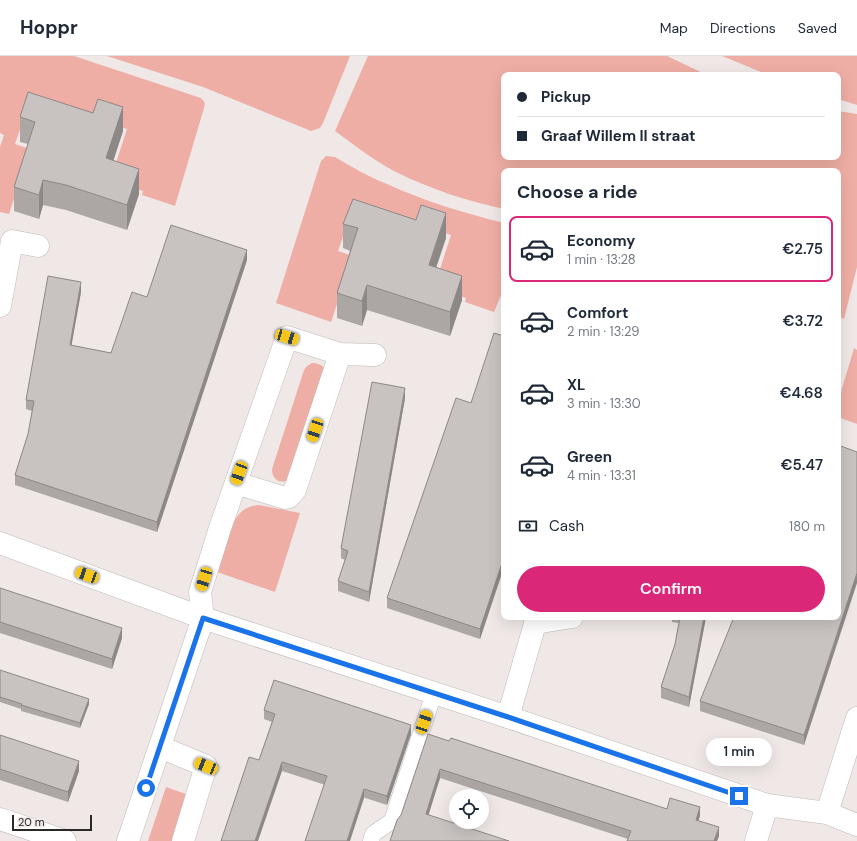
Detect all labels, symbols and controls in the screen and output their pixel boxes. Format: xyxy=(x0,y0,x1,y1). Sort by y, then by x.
text: Hoppr xyxy=(20,15,78,40)
text: Map xyxy=(660,19,688,37)
text: Directions xyxy=(710,19,776,37)
text: Saved xyxy=(798,19,837,37)
text: Pickup xyxy=(541,87,591,107)
text: Graaf Willem II straat xyxy=(541,126,696,146)
text: Choose a ride xyxy=(517,180,638,204)
icon: car xyxy=(519,231,555,267)
text: Economy xyxy=(567,231,635,251)
text: €2.75 xyxy=(783,239,823,259)
text: 1 min · 13:28 xyxy=(567,251,636,268)
icon: car xyxy=(519,303,555,339)
text: Comfort xyxy=(567,303,628,323)
text: €3.72 xyxy=(783,311,823,331)
text: 2 min · 13:29 xyxy=(567,323,640,340)
car xyxy=(274,328,300,346)
icon: car xyxy=(519,375,555,411)
text: XL xyxy=(567,375,585,395)
text: €4.68 xyxy=(780,383,823,403)
text: 3 min · 13:30 xyxy=(567,395,641,412)
car xyxy=(306,417,324,443)
icon: car xyxy=(519,447,555,483)
text: Green xyxy=(567,447,612,467)
text: €5.47 xyxy=(781,455,823,475)
car xyxy=(229,460,249,486)
text: 4 min · 13:31 xyxy=(567,467,636,484)
icon: cash xyxy=(517,515,539,537)
text: Cash xyxy=(549,516,584,536)
text: 180 m xyxy=(789,518,825,535)
car xyxy=(74,565,100,585)
car xyxy=(195,566,213,592)
button: Confirm xyxy=(517,566,825,612)
car xyxy=(415,709,433,735)
callout: 1 min xyxy=(706,738,772,766)
text: 1 min xyxy=(723,743,755,760)
car xyxy=(193,756,219,776)
route start xyxy=(137,779,155,797)
route end xyxy=(730,787,748,805)
map controls xyxy=(449,789,489,829)
button: locate xyxy=(449,789,489,829)
scale bar xyxy=(12,813,92,832)
text: 20 m xyxy=(18,815,44,829)

